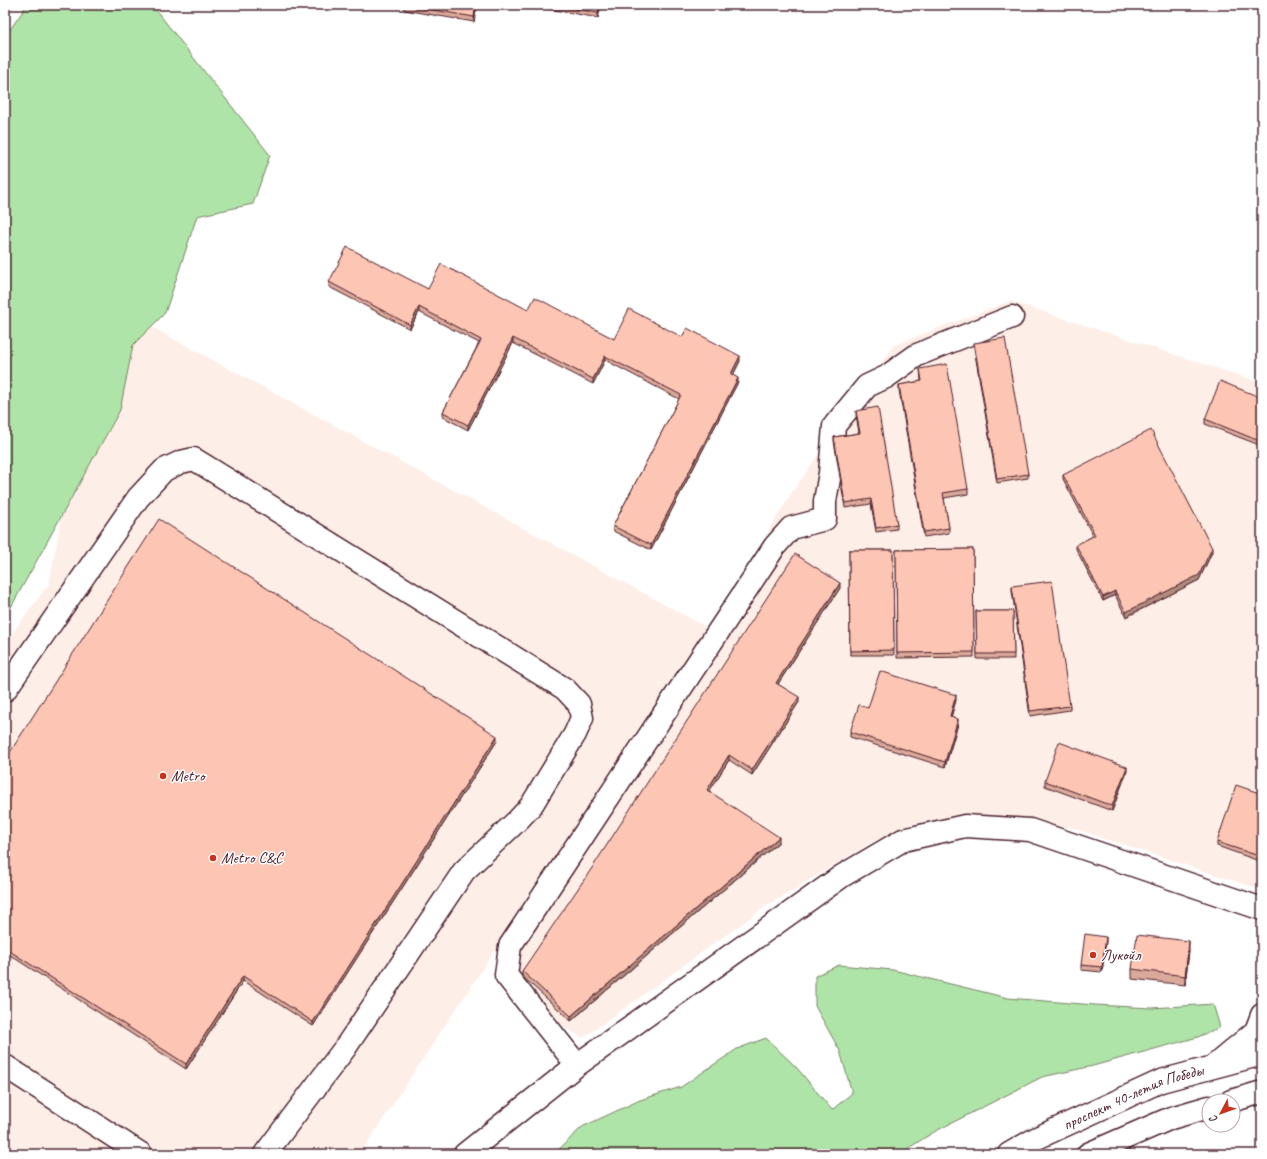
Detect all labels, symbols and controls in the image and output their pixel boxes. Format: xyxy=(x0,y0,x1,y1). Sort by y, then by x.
place label: Metro xyxy=(171,766,207,786)
marker: Metro xyxy=(158,771,168,781)
place label: Metro C&C xyxy=(221,848,284,868)
marker: Metro C&C xyxy=(208,853,218,863)
place label: Лукойл xyxy=(1101,945,1142,965)
marker: Лукойл xyxy=(1088,950,1098,960)
street label: проспект 40-летия Победы xyxy=(1060,1060,1207,1135)
north arrow xyxy=(1201,1093,1241,1133)
text: С xyxy=(1205,1112,1221,1126)

